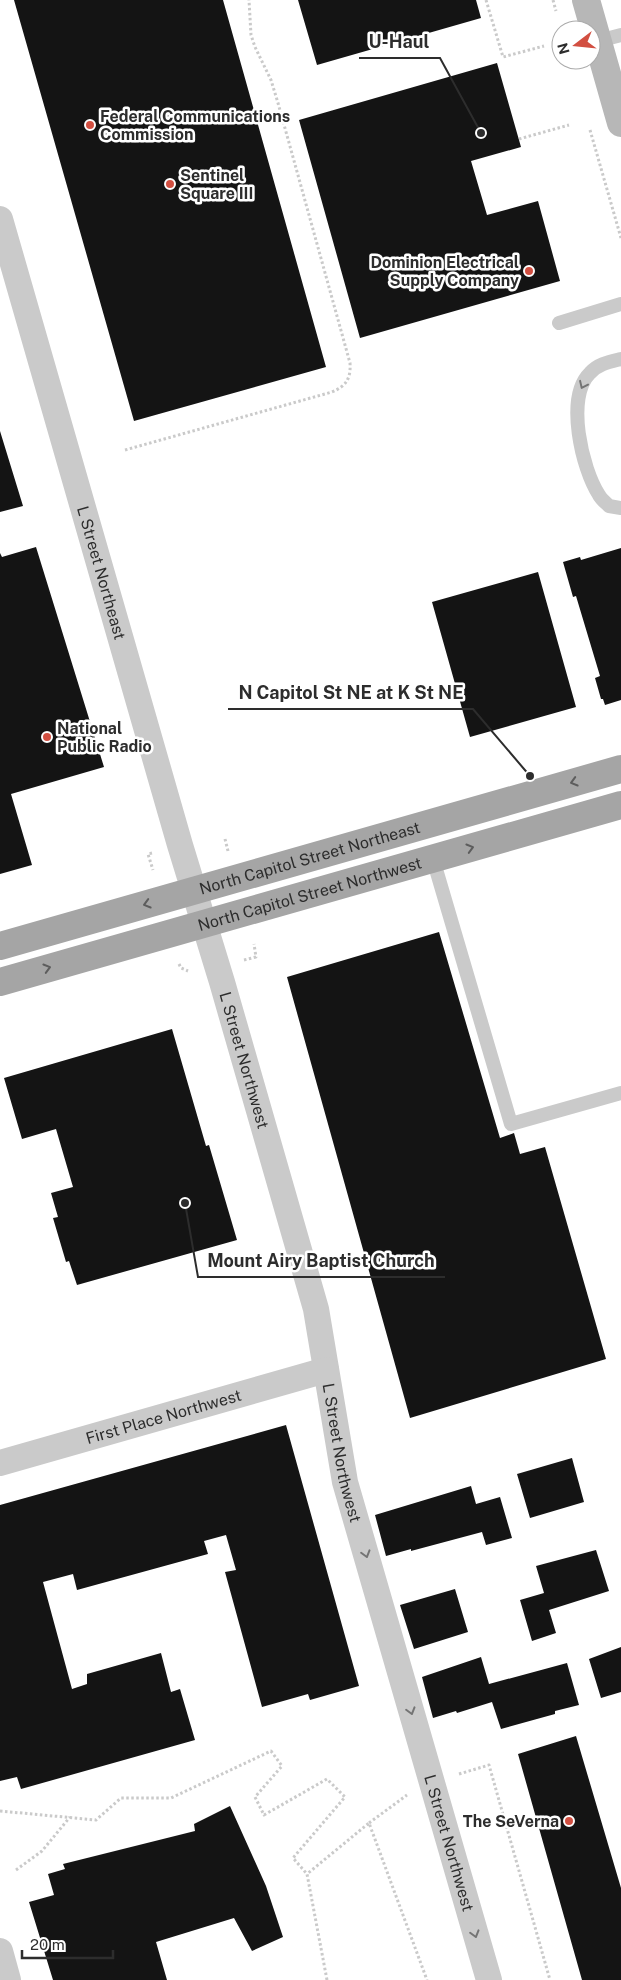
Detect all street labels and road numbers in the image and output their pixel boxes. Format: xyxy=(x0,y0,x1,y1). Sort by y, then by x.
street label: L Street Northeast xyxy=(73,504,129,642)
street label: North Capitol Street Northeast xyxy=(197,818,422,899)
street label: North Capitol Street Northwest xyxy=(196,853,424,935)
street label: L Street Northwest xyxy=(215,990,273,1131)
street label: L Street Northwest xyxy=(319,1382,365,1525)
street label: First Place Northwest xyxy=(84,1386,244,1448)
street label: L Street Northwest xyxy=(420,1772,478,1914)

